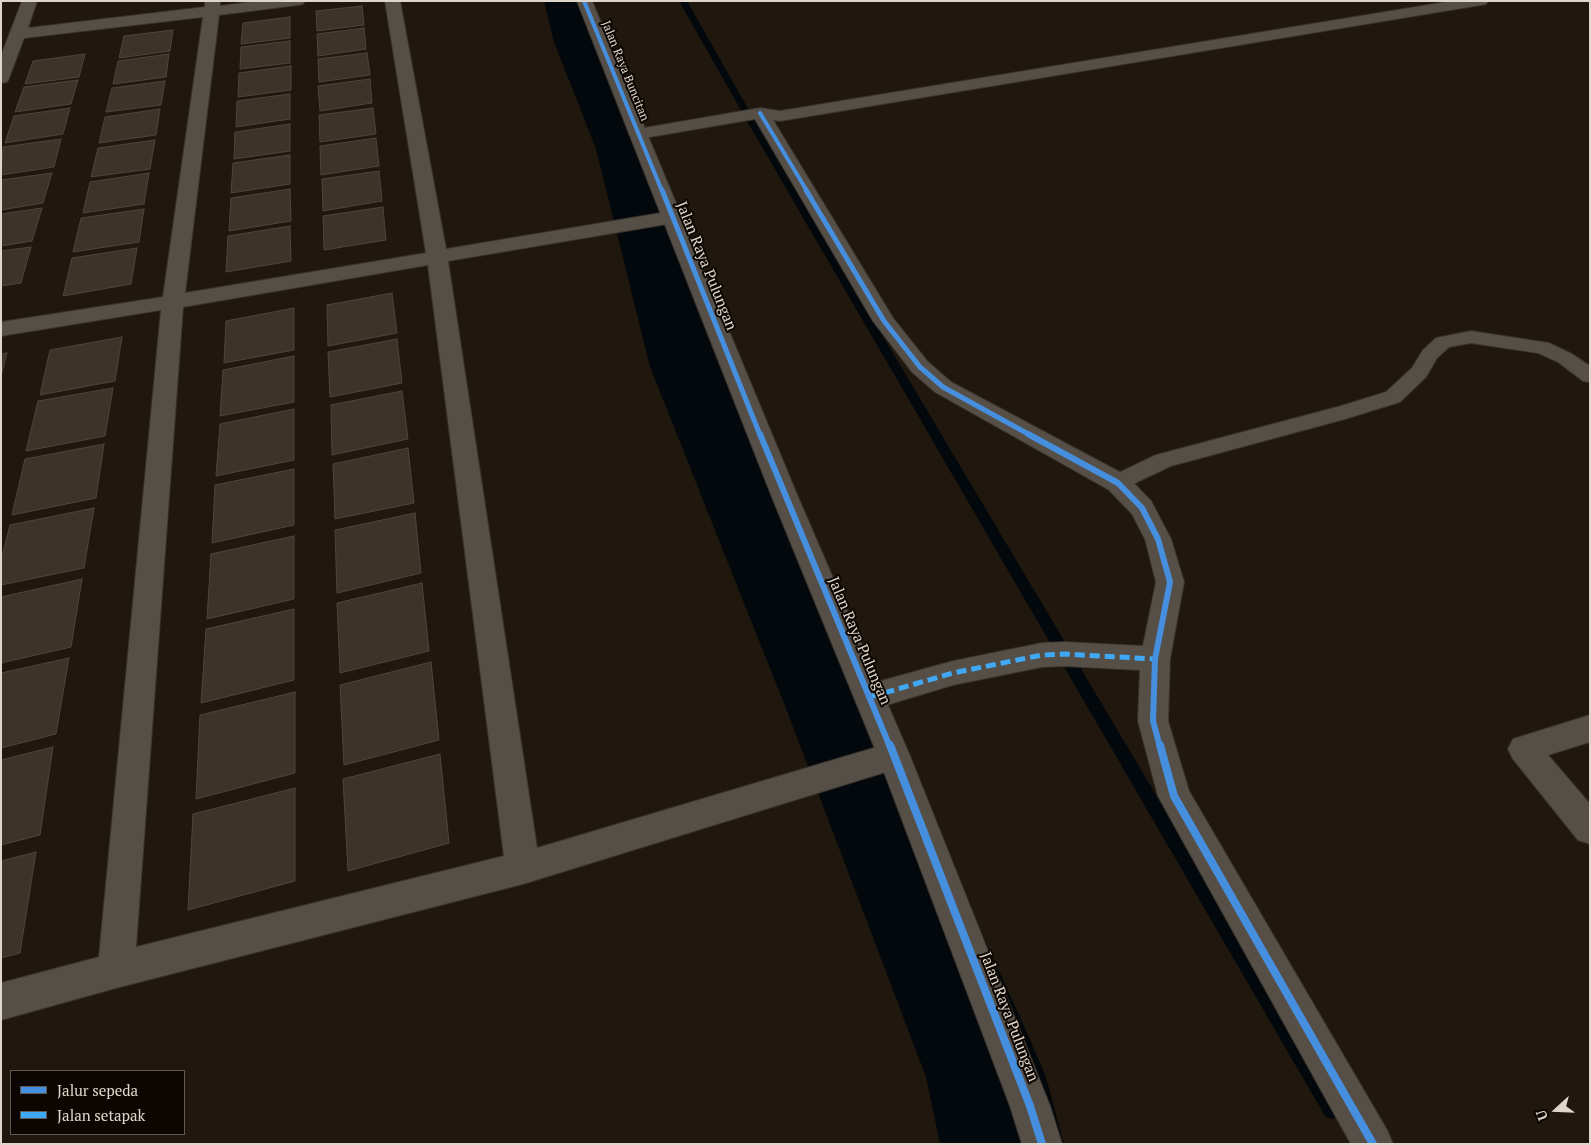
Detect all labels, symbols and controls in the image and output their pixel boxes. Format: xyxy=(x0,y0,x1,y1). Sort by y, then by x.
street label: Jalan Raya Buncitan xyxy=(598,19,652,123)
street label: Jalan Raya Pulungan xyxy=(672,199,740,333)
street label: Jalan Raya Pulungan xyxy=(824,574,894,708)
street label: Jalan Raya Pulungan xyxy=(976,950,1042,1084)
legend xyxy=(10,1070,185,1135)
text: Jalur sepeda xyxy=(57,1080,138,1100)
north arrow xyxy=(1531,1085,1581,1135)
text: Jalan setapak xyxy=(57,1105,145,1125)
text: U xyxy=(1531,1107,1552,1123)

